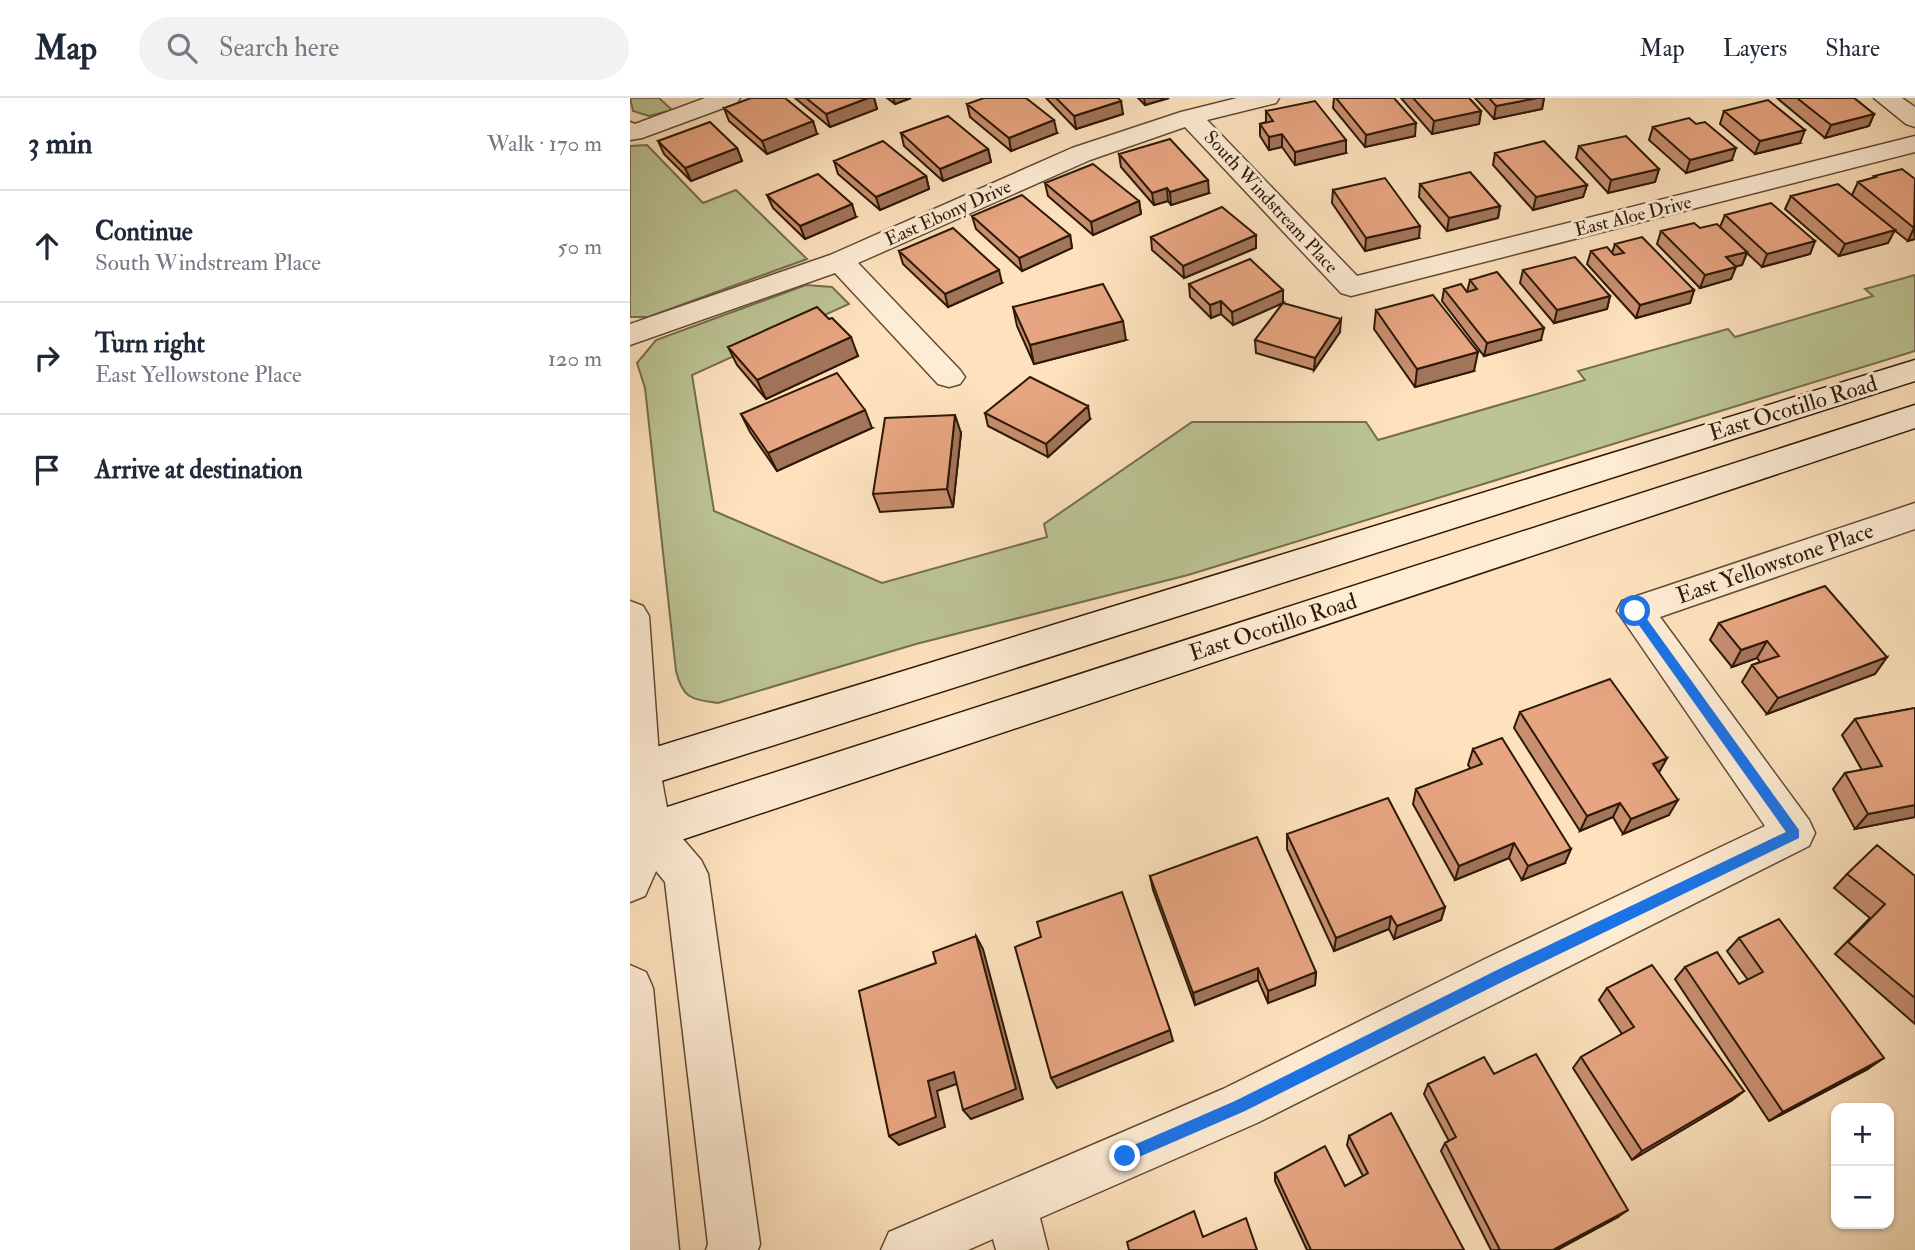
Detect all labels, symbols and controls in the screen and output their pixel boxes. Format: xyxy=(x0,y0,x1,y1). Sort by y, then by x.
search box xyxy=(139,17,629,80)
text: Map xyxy=(35,28,97,69)
icon: search xyxy=(163,29,201,67)
text: Search here xyxy=(219,32,339,64)
text: Map xyxy=(1640,33,1685,64)
text: Layers xyxy=(1723,33,1787,64)
text: Share xyxy=(1825,33,1880,64)
text: 3 min xyxy=(28,125,93,162)
street label: South Windstream Place xyxy=(1199,126,1343,278)
text: Walk · 170 m xyxy=(487,129,602,158)
street label: East Ebony Drive xyxy=(881,174,1015,252)
street label: East Aloe Drive xyxy=(1572,190,1694,242)
text: Continue xyxy=(95,216,193,248)
icon: ahead xyxy=(28,227,66,265)
text: 50 m xyxy=(558,232,602,261)
text: South Windstream Place xyxy=(95,248,321,277)
text: Turn right xyxy=(95,328,205,360)
icon: right xyxy=(28,339,66,377)
text: 120 m xyxy=(548,344,602,373)
text: East Yellowstone Place xyxy=(95,360,302,389)
street label: East Ocotillo Road xyxy=(1705,369,1881,447)
icon: arrive xyxy=(28,451,66,489)
text: Arrive at destination xyxy=(95,454,303,486)
street label: East Yellowstone Place xyxy=(1673,516,1878,610)
street label: East Ocotillo Road xyxy=(1186,586,1360,668)
route start xyxy=(1619,595,1650,626)
map controls xyxy=(1831,1103,1894,1229)
button: + xyxy=(1831,1103,1894,1166)
route end xyxy=(1109,1140,1140,1171)
button: − xyxy=(1831,1166,1894,1229)

